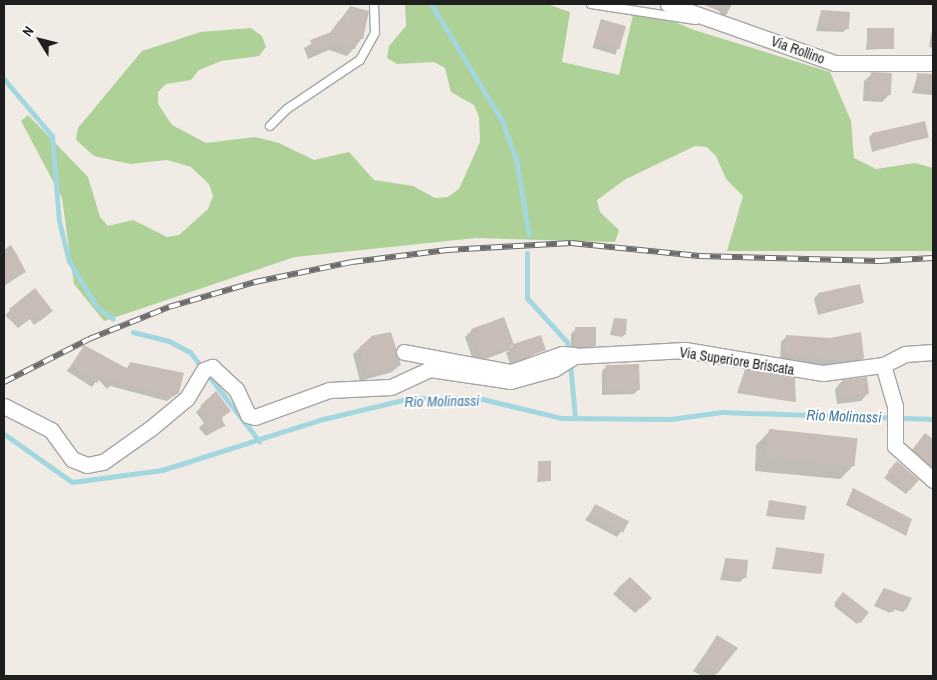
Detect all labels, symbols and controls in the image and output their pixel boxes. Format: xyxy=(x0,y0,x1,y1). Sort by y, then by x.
north arrow xyxy=(15,15,65,65)
text: N xyxy=(18,23,38,40)
street label: Via Rollino xyxy=(769,33,827,67)
street label: Via Superiore Briscata xyxy=(678,344,796,378)
water label: Rio Molinassi xyxy=(404,391,480,411)
water label: Rio Molinassi xyxy=(806,406,882,426)

